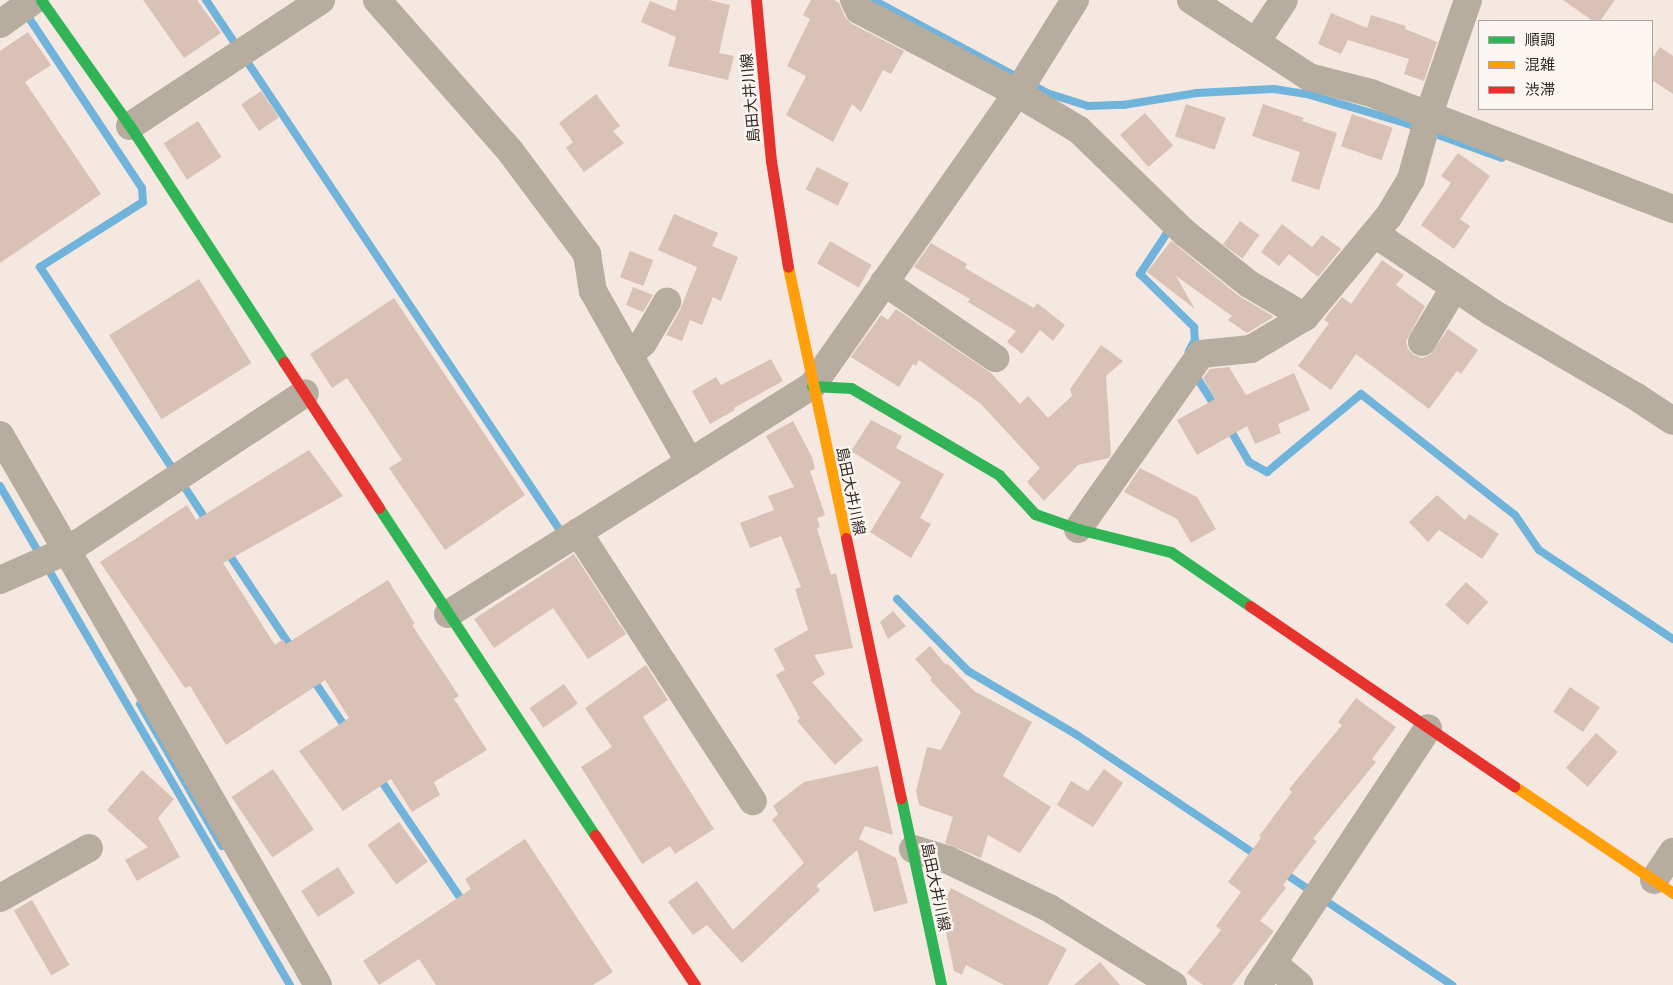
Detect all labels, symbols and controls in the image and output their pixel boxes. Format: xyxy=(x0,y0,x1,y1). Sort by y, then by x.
legend xyxy=(1478,20,1653,110)
text: 順調 xyxy=(1525,28,1555,51)
street label: 島田大井川線 xyxy=(737,52,763,144)
text: 混雑 xyxy=(1525,53,1555,76)
text: 渋滞 xyxy=(1525,78,1555,101)
street label: 島田大井川線 xyxy=(833,445,869,537)
street label: 島田大井川線 xyxy=(918,841,954,933)

